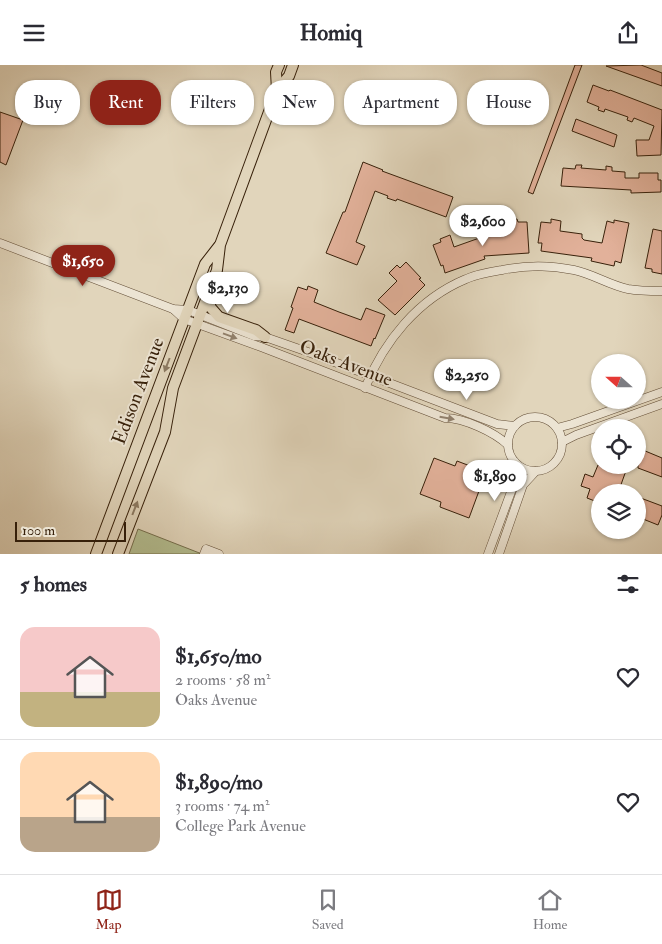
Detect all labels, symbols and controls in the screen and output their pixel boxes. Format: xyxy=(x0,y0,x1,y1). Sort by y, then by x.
icon: menu xyxy=(20,19,48,47)
text: Homiq xyxy=(300,19,362,47)
icon: share xyxy=(614,19,642,47)
chip: Buy xyxy=(15,80,80,125)
chip: Rent xyxy=(90,80,161,125)
chip: Filters xyxy=(171,80,254,125)
chip: New xyxy=(264,80,334,125)
chip: Apartment xyxy=(344,80,457,125)
chip: House xyxy=(467,80,549,125)
pin: $2,600 xyxy=(442,205,524,247)
text: $2,600 xyxy=(460,211,506,231)
pin: $1,650 xyxy=(42,245,124,287)
text: $1,650 xyxy=(62,251,104,271)
pin: $2,130 xyxy=(187,271,269,314)
text: $2,130 xyxy=(207,278,249,298)
one-way arrow xyxy=(223,332,238,340)
street label: Edison Avenue xyxy=(107,334,169,448)
street label: Oaks Avenue xyxy=(296,334,396,392)
north arrow xyxy=(591,354,646,409)
map controls xyxy=(591,354,646,539)
one-way arrow xyxy=(163,358,171,373)
pin: $2,250 xyxy=(426,359,508,401)
text: $2,250 xyxy=(445,365,489,385)
one-way arrow xyxy=(440,414,456,422)
button: locate xyxy=(591,419,646,474)
pin: $1,890 xyxy=(454,459,536,502)
text: $1,890 xyxy=(474,466,516,486)
button: layers xyxy=(591,484,646,539)
one-way arrow xyxy=(132,501,139,516)
scale bar xyxy=(15,519,126,542)
text: 100 m xyxy=(22,522,55,539)
icon: filters xyxy=(614,570,642,598)
text: 5 homes xyxy=(20,571,87,598)
text: $1,650/mo xyxy=(175,643,262,670)
icon: home xyxy=(60,647,120,707)
icon: heart xyxy=(614,663,642,691)
text: 2 rooms · 58 m² xyxy=(175,670,270,690)
text: Oaks Avenue xyxy=(175,690,257,710)
text: $1,890/mo xyxy=(175,769,263,796)
icon: home xyxy=(60,772,120,832)
icon: heart xyxy=(614,788,642,816)
text: 3 rooms · 74 m² xyxy=(175,796,269,816)
text: College Park Avenue xyxy=(175,816,306,836)
tab: Map xyxy=(95,886,123,933)
tab: Saved xyxy=(312,886,344,933)
tab: Home xyxy=(533,886,567,933)

